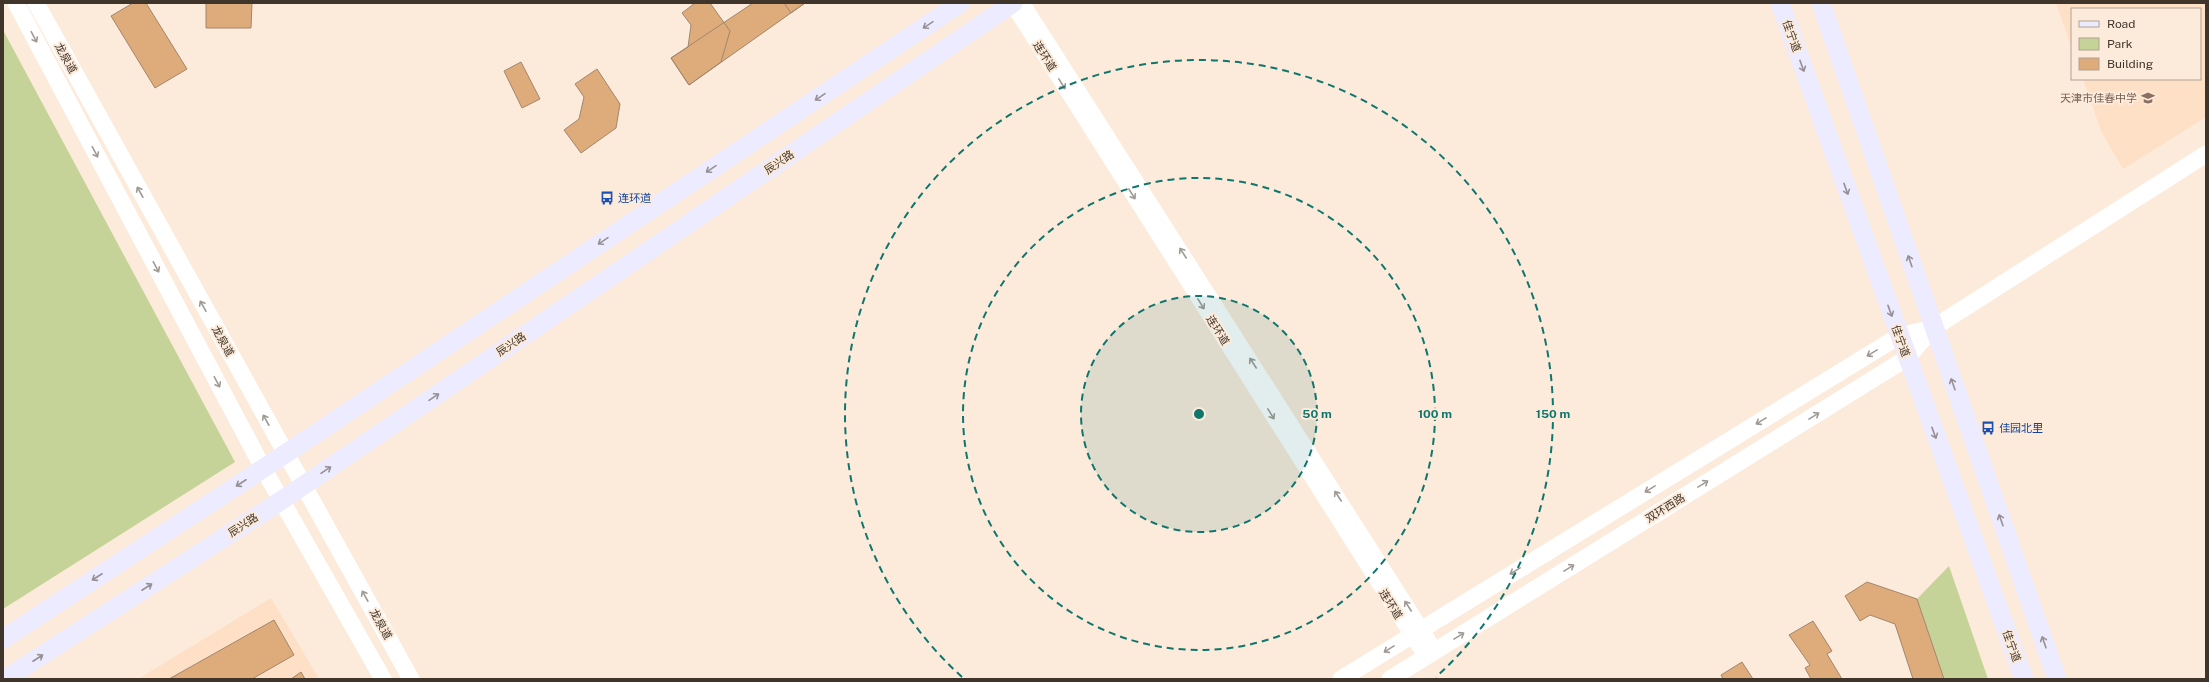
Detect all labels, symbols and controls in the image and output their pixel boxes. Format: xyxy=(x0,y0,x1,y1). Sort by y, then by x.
legend xyxy=(2071,8,2201,80)
text: Road xyxy=(2107,17,2135,31)
street label: 佳宁道 xyxy=(1781,18,1803,54)
one-way arrow xyxy=(923,21,934,29)
one-way arrow xyxy=(31,31,38,43)
text: Park xyxy=(2107,37,2133,51)
street label: 连环道 xyxy=(1031,39,1059,73)
street label: 龙泉道 xyxy=(53,41,79,75)
text: Building xyxy=(2107,57,2153,71)
one-way arrow xyxy=(1799,60,1807,72)
one-way arrow xyxy=(1058,78,1066,89)
school or university icon: 天津市佳春中学 xyxy=(2140,90,2156,106)
place label: 天津市佳春中学 xyxy=(2060,92,2137,104)
one-way arrow xyxy=(814,93,825,101)
one-way arrow xyxy=(92,146,99,158)
street label: 辰兴路 xyxy=(762,148,796,176)
one-way arrow xyxy=(706,165,717,173)
one-way arrow xyxy=(1843,182,1850,195)
one-way arrow xyxy=(136,186,144,198)
one-way arrow xyxy=(1128,188,1136,200)
bus stop icon: 连环道 xyxy=(599,190,615,206)
place label: 连环道 xyxy=(618,192,651,204)
one-way arrow xyxy=(598,237,609,245)
one-way arrow xyxy=(1179,248,1187,259)
one-way arrow xyxy=(1906,255,1913,268)
one-way arrow xyxy=(153,261,160,273)
one-way arrow xyxy=(1197,298,1205,309)
one-way arrow xyxy=(199,300,207,312)
one-way arrow xyxy=(1886,305,1894,317)
street label: 连环道 xyxy=(1204,313,1232,347)
street label: 佳宁道 xyxy=(1890,323,1912,359)
street label: 龙泉道 xyxy=(210,324,236,358)
street label: 辰兴路 xyxy=(494,330,528,358)
one-way arrow xyxy=(1866,349,1878,357)
one-way arrow xyxy=(1248,357,1256,369)
one-way arrow xyxy=(214,376,221,388)
one-way arrow xyxy=(1948,378,1956,390)
one-way arrow xyxy=(428,393,439,401)
centre of rings xyxy=(1192,407,1206,421)
text: 50 m xyxy=(1302,407,1332,421)
text: 100 m xyxy=(1418,407,1452,421)
text: 150 m xyxy=(1536,407,1570,421)
one-way arrow xyxy=(1267,408,1275,420)
one-way arrow xyxy=(1808,412,1819,420)
one-way arrow xyxy=(262,414,270,426)
one-way arrow xyxy=(1755,417,1767,425)
bus stop icon: 佳园北里 xyxy=(1980,420,1996,436)
place label: 佳园北里 xyxy=(1999,422,2043,434)
one-way arrow xyxy=(1931,427,1939,439)
one-way arrow xyxy=(320,466,331,474)
one-way arrow xyxy=(236,479,247,487)
one-way arrow xyxy=(1697,480,1709,488)
one-way arrow xyxy=(1644,485,1656,493)
one-way arrow xyxy=(1333,490,1341,502)
street label: 双环西路 xyxy=(1643,491,1687,525)
street label: 辰兴路 xyxy=(226,511,260,539)
one-way arrow xyxy=(1996,514,2004,526)
one-way arrow xyxy=(1563,563,1575,571)
one-way arrow xyxy=(1510,567,1521,575)
one-way arrow xyxy=(92,573,103,581)
one-way arrow xyxy=(141,583,152,591)
street label: 连环道 xyxy=(1377,587,1405,621)
one-way arrow xyxy=(360,590,368,602)
one-way arrow xyxy=(1403,600,1412,611)
street label: 龙泉道 xyxy=(368,607,394,641)
street label: 佳宁道 xyxy=(2001,628,2023,664)
one-way arrow xyxy=(1453,632,1465,640)
one-way arrow xyxy=(2040,636,2047,649)
one-way arrow xyxy=(1384,645,1395,653)
one-way arrow xyxy=(32,654,43,662)

